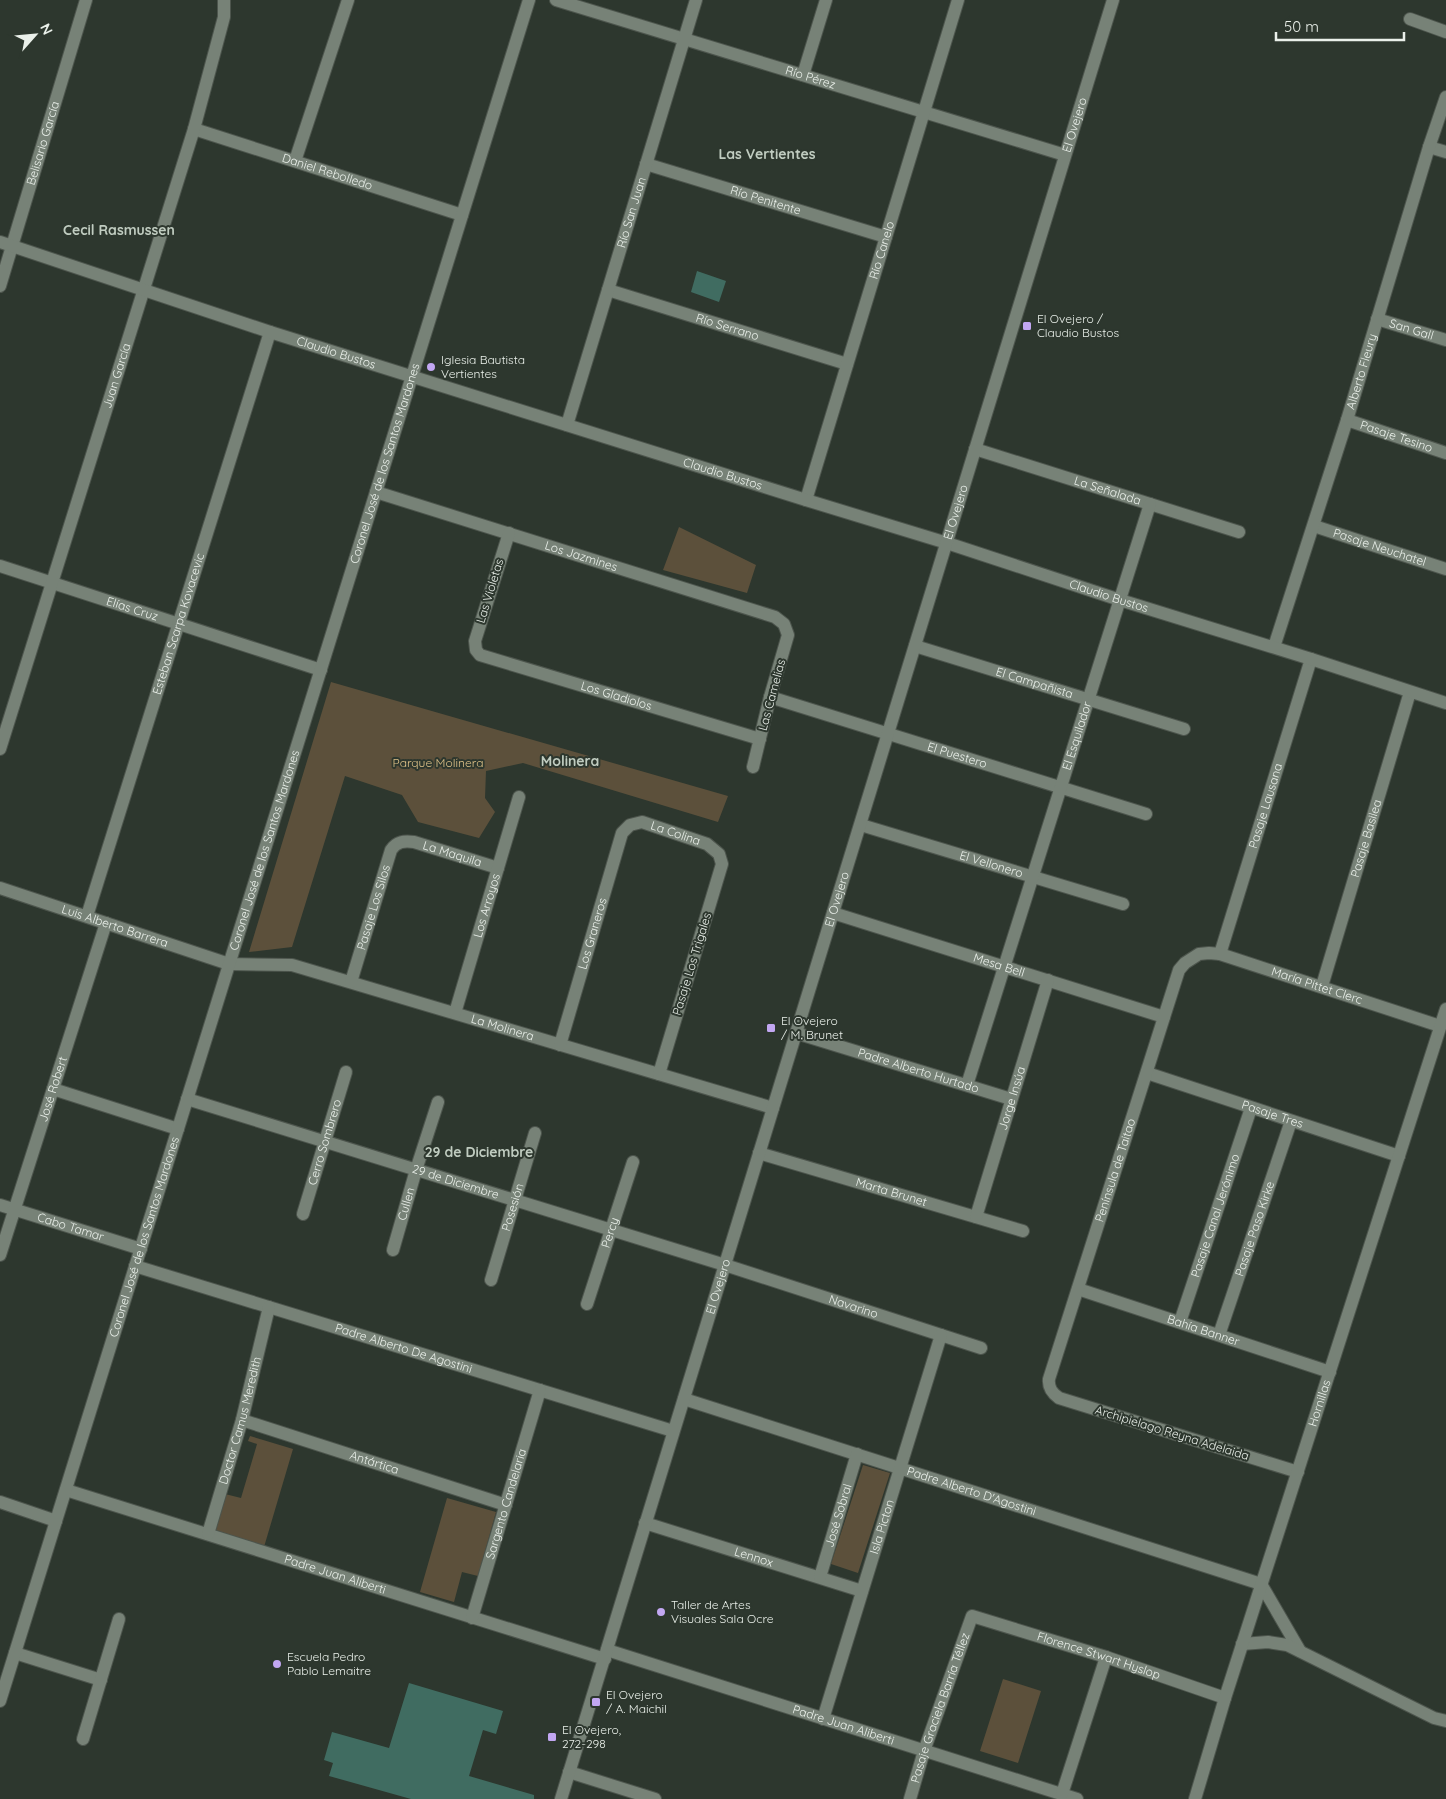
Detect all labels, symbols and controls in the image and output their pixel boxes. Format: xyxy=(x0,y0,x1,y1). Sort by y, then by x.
north arrow xyxy=(10,10,60,60)
scale bar xyxy=(1276,10,1404,42)
text: 50 m xyxy=(1284,17,1319,36)
text: N xyxy=(36,20,57,38)
street label: Río Pérez xyxy=(784,62,838,92)
street label: El Ovejero xyxy=(1059,96,1090,154)
street label: Belisario García xyxy=(23,99,62,187)
district label: Las Vertientes xyxy=(718,145,816,163)
street label: Daniel Rebolledo xyxy=(280,150,375,193)
street label: Río San Juan xyxy=(613,175,649,250)
street label: Río Penitente xyxy=(729,182,803,218)
street label: Río Canelo xyxy=(866,219,897,281)
district label: Cecil Rasmussen xyxy=(63,221,175,239)
street label: Río Serrano xyxy=(694,310,761,343)
place label: El Ovejero / Claudio Bustos xyxy=(1037,311,1119,340)
street label: San Gall xyxy=(1388,315,1436,343)
marker: El Ovejero / Claudio Bustos xyxy=(1021,320,1033,332)
street label: Alberto Fleury xyxy=(1343,332,1380,411)
street label: Claudio Bustos xyxy=(295,333,378,372)
street label: Juan García xyxy=(99,341,134,410)
place label: Iglesia Bautista Vertientes xyxy=(441,352,525,381)
street label: Coronel José de los Santos Mardones xyxy=(346,361,423,565)
marker: Iglesia Bautista Vertientes xyxy=(425,361,437,373)
street label: Pasaje Tesino xyxy=(1358,417,1435,455)
street label: Claudio Bustos xyxy=(681,454,765,493)
street label: La Señalada xyxy=(1072,473,1143,508)
street label: El Ovejero xyxy=(940,483,971,541)
street label: Pasaje Neuchatel xyxy=(1331,525,1428,569)
street label: Los Jazmines xyxy=(543,537,620,574)
street label: Esteban Scarpa Kovacevic xyxy=(149,551,207,696)
street label: Las Violetas xyxy=(473,556,507,625)
street label: Claudio Bustos xyxy=(1068,576,1151,615)
street label: Elías Cruz xyxy=(105,593,160,624)
street label: Las Camelias xyxy=(755,657,788,732)
street label: El Campañista xyxy=(994,663,1075,701)
street label: Los Gladiolos xyxy=(579,678,654,713)
street label: El Esquilador xyxy=(1059,699,1094,772)
street label: El Puestero xyxy=(926,738,989,771)
street label: Coronel José de los Santos Mardones xyxy=(226,748,302,952)
district label: Molinera xyxy=(541,752,599,770)
park label: Parque Molinera xyxy=(393,755,483,770)
street label: Pasaje Lausana xyxy=(1245,761,1285,850)
street label: Pasaje Basilea xyxy=(1347,797,1384,879)
street label: La Colina xyxy=(649,818,703,848)
street label: La Maquila xyxy=(421,837,484,870)
street label: El Vellonero xyxy=(958,847,1025,880)
street label: Pasaje Los Silos xyxy=(353,863,393,952)
street label: El Ovejero xyxy=(821,870,852,929)
street label: Los Arroyos xyxy=(470,871,503,939)
street label: Los Graneros xyxy=(575,896,610,971)
street label: Luis Alberto Barrera xyxy=(60,901,170,950)
street label: Pasaje Los Trigales xyxy=(669,910,714,1017)
street label: Mesa Bell xyxy=(972,950,1027,980)
street label: María Pittet Clerc xyxy=(1270,963,1364,1007)
street label: La Molinera xyxy=(469,1011,536,1044)
place label: El Ovejero / M. Brunet xyxy=(781,1013,843,1042)
marker: El Ovejero / M. Brunet xyxy=(765,1022,777,1034)
street label: Padre Alberto Hurtado xyxy=(856,1044,981,1096)
street label: José Robert xyxy=(35,1055,70,1124)
street label: Jorge Insúa xyxy=(995,1065,1028,1132)
street label: Cerro Sombrero xyxy=(304,1097,344,1187)
street label: Pasaje Tres xyxy=(1240,1097,1306,1131)
street label: Península de Taitao xyxy=(1091,1116,1138,1224)
street label: Coronel José de los Santos Mardones xyxy=(106,1134,182,1339)
district label: 29 de Diciembre xyxy=(425,1143,533,1161)
street label: Pasaje Canal Jerónimo xyxy=(1187,1152,1242,1279)
street label: 29 de Diciembre xyxy=(410,1161,501,1202)
street label: Marta Brunet xyxy=(854,1174,929,1209)
street label: Pasaje Paso Kirke xyxy=(1231,1179,1277,1278)
street label: Posesión xyxy=(498,1181,527,1233)
street label: Cullen xyxy=(394,1185,418,1222)
street label: Cabo Tamar xyxy=(36,1209,106,1244)
street label: Percy xyxy=(598,1215,622,1250)
street label: El Ovejero xyxy=(702,1257,733,1316)
street label: Navarino xyxy=(827,1291,880,1321)
street label: Bahía Banner xyxy=(1165,1311,1242,1349)
street label: Padre Alberto De Agostini xyxy=(333,1320,474,1376)
street label: Doctor Camus Meredith xyxy=(215,1355,264,1486)
street label: Hornillas xyxy=(1305,1377,1334,1428)
street label: Archipielago Reyna Adelaida xyxy=(1093,1402,1251,1463)
street label: Antártica xyxy=(348,1447,401,1477)
street label: Sargento Candelaria xyxy=(482,1447,529,1561)
street label: Padre Alberto D'Agostini xyxy=(905,1463,1038,1518)
street label: José Sobral xyxy=(821,1482,855,1549)
street label: Isla Picton xyxy=(866,1498,897,1556)
street label: Lennox xyxy=(733,1543,775,1570)
street label: Padre Juan Aliberti xyxy=(283,1551,388,1597)
place label: Taller de Artes Visuales Sala Ocre xyxy=(671,1597,774,1626)
marker: Taller de Artes Visuales Sala Ocre xyxy=(655,1606,667,1618)
street label: Florence Stwart Hyslop xyxy=(1035,1628,1163,1682)
street label: Pasaje Graciela Barría Téllez xyxy=(907,1630,973,1785)
place label: Escuela Pedro Pablo Lemaitre xyxy=(287,1649,371,1678)
marker: Escuela Pedro Pablo Lemaitre xyxy=(271,1658,283,1670)
place label: El Ovejero / A. Maichil xyxy=(606,1687,667,1716)
marker: El Ovejero / A. Maichil xyxy=(590,1696,602,1708)
street label: Padre Juan Aliberti xyxy=(791,1701,896,1748)
place label: El Ovejero, 272-298 xyxy=(562,1722,621,1751)
marker: El Ovejero, 272-298 xyxy=(546,1731,558,1743)

